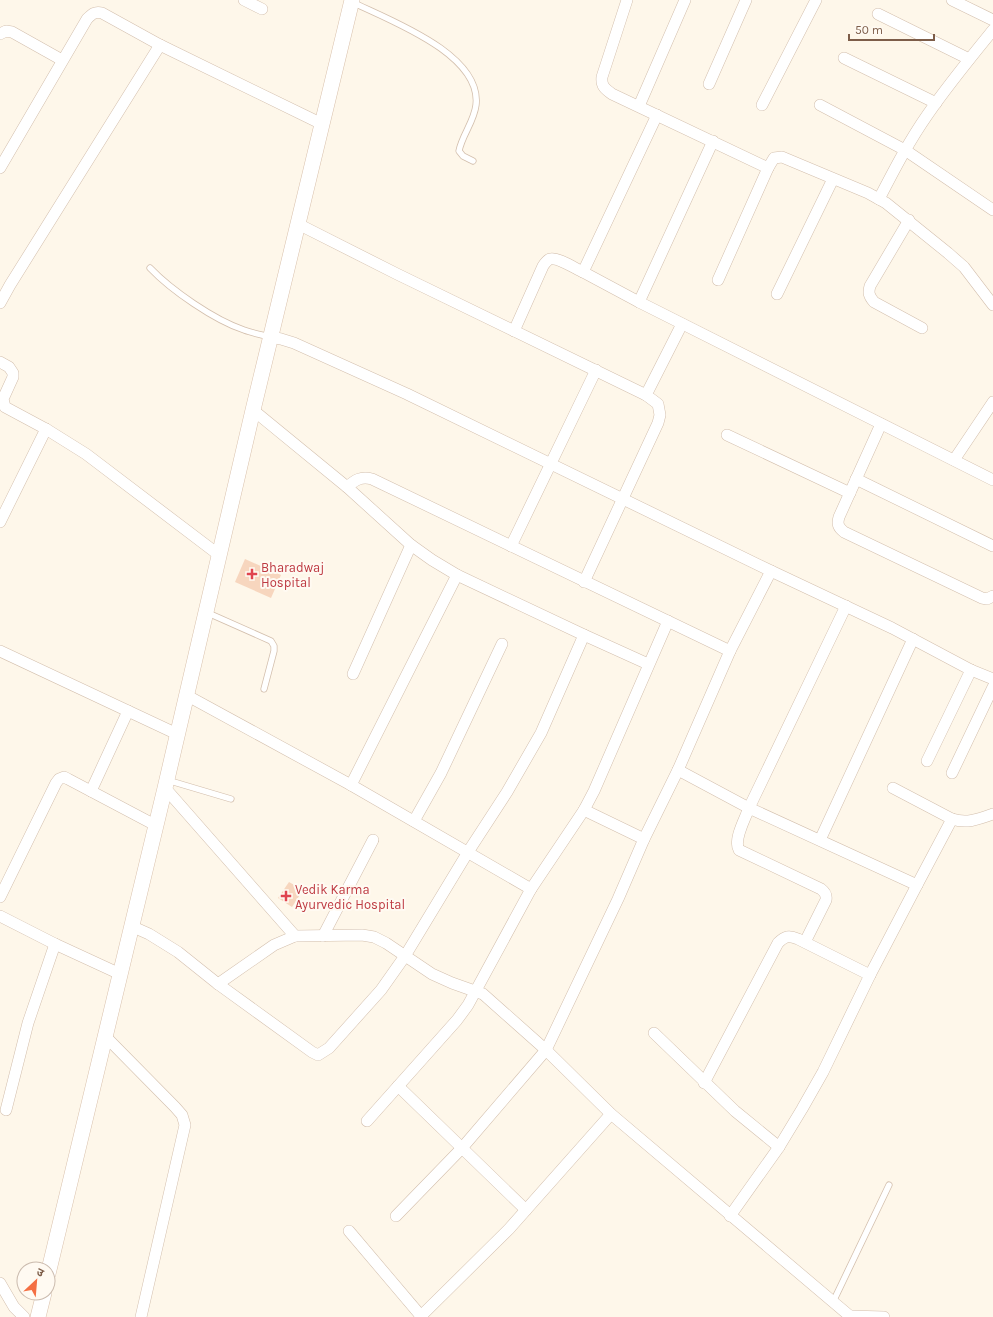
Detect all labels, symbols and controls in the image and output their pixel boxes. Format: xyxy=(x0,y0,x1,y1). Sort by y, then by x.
scale bar xyxy=(849,16,934,42)
text: 50 m xyxy=(855,23,883,37)
place label: Bharadwaj Hospital xyxy=(261,560,324,590)
marker: Bharadwaj Hospital xyxy=(246,568,258,580)
place label: Vedik Karma Ayurvedic Hospital xyxy=(295,882,405,912)
marker: Vedik Karma Ayurvedic Hospital xyxy=(280,890,292,902)
north arrow xyxy=(16,1261,56,1301)
text: उ xyxy=(34,1265,46,1280)

